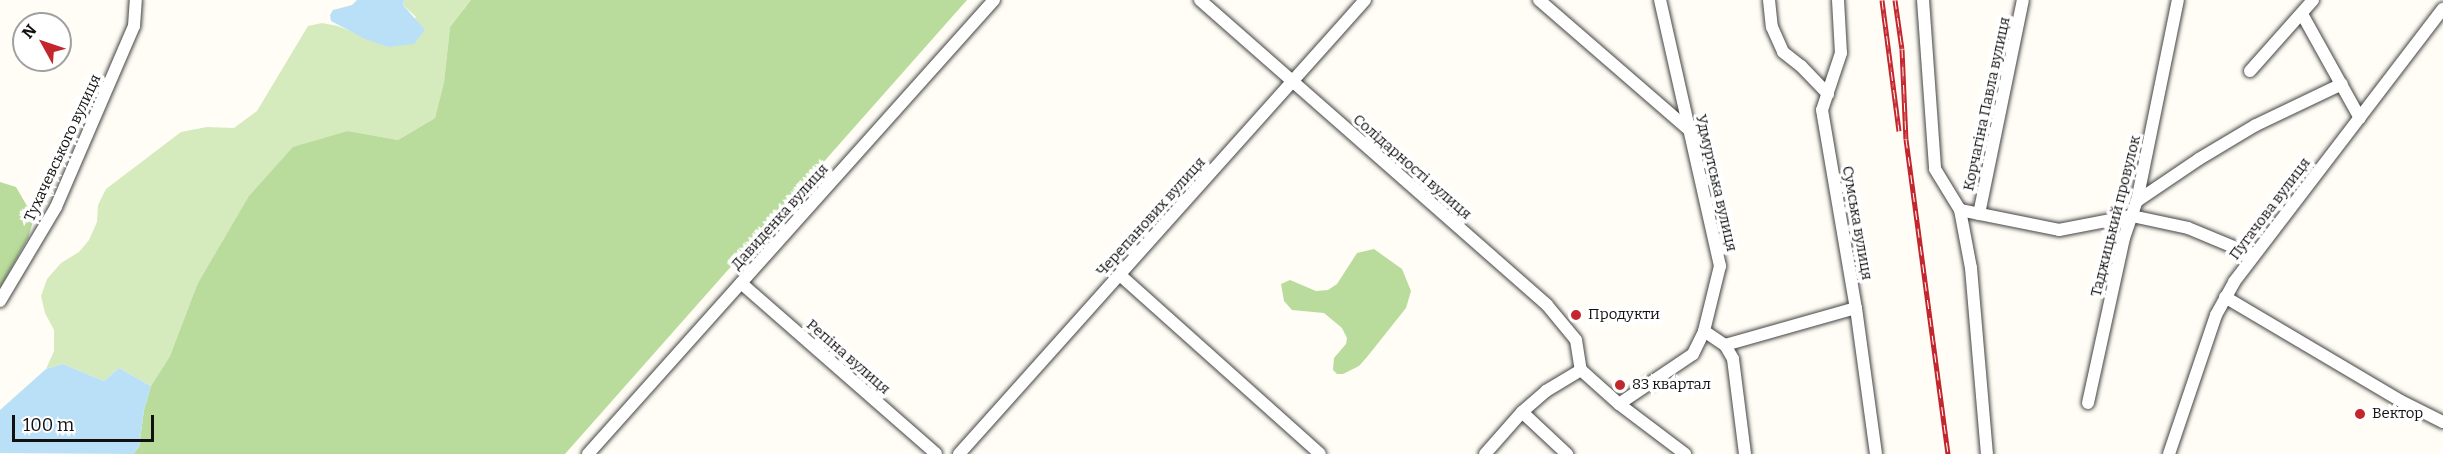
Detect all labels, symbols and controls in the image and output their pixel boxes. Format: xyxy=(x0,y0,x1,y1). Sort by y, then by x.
north arrow xyxy=(12,12,72,72)
street label: Корчагіна Павла вулиця xyxy=(1960,15,2014,193)
text: N xyxy=(18,21,41,42)
street label: Тухачевського вулиця xyxy=(21,71,105,225)
street label: Солідарності вулиця xyxy=(1349,111,1475,223)
street label: Удмуртська вулиця xyxy=(1691,113,1741,253)
street label: Таджицький провулок xyxy=(2087,133,2145,299)
street label: Черепанових вулиця xyxy=(1093,154,1209,280)
street label: Пугачова вулиця xyxy=(2226,154,2314,264)
street label: Давиденка вулиця xyxy=(728,160,832,274)
street label: Сумська вулиця xyxy=(1838,165,1876,281)
place label: Продукти xyxy=(1588,306,1660,324)
marker: Продукти xyxy=(1569,308,1583,322)
street label: Репiна вулиця xyxy=(802,316,894,398)
place label: 83 квартал xyxy=(1632,376,1711,394)
marker: 83 квартал xyxy=(1613,378,1627,392)
scale bar xyxy=(15,403,158,441)
place label: Вектор xyxy=(2372,405,2423,423)
marker: Вектор xyxy=(2353,407,2367,421)
text: 100 m xyxy=(23,414,74,436)

